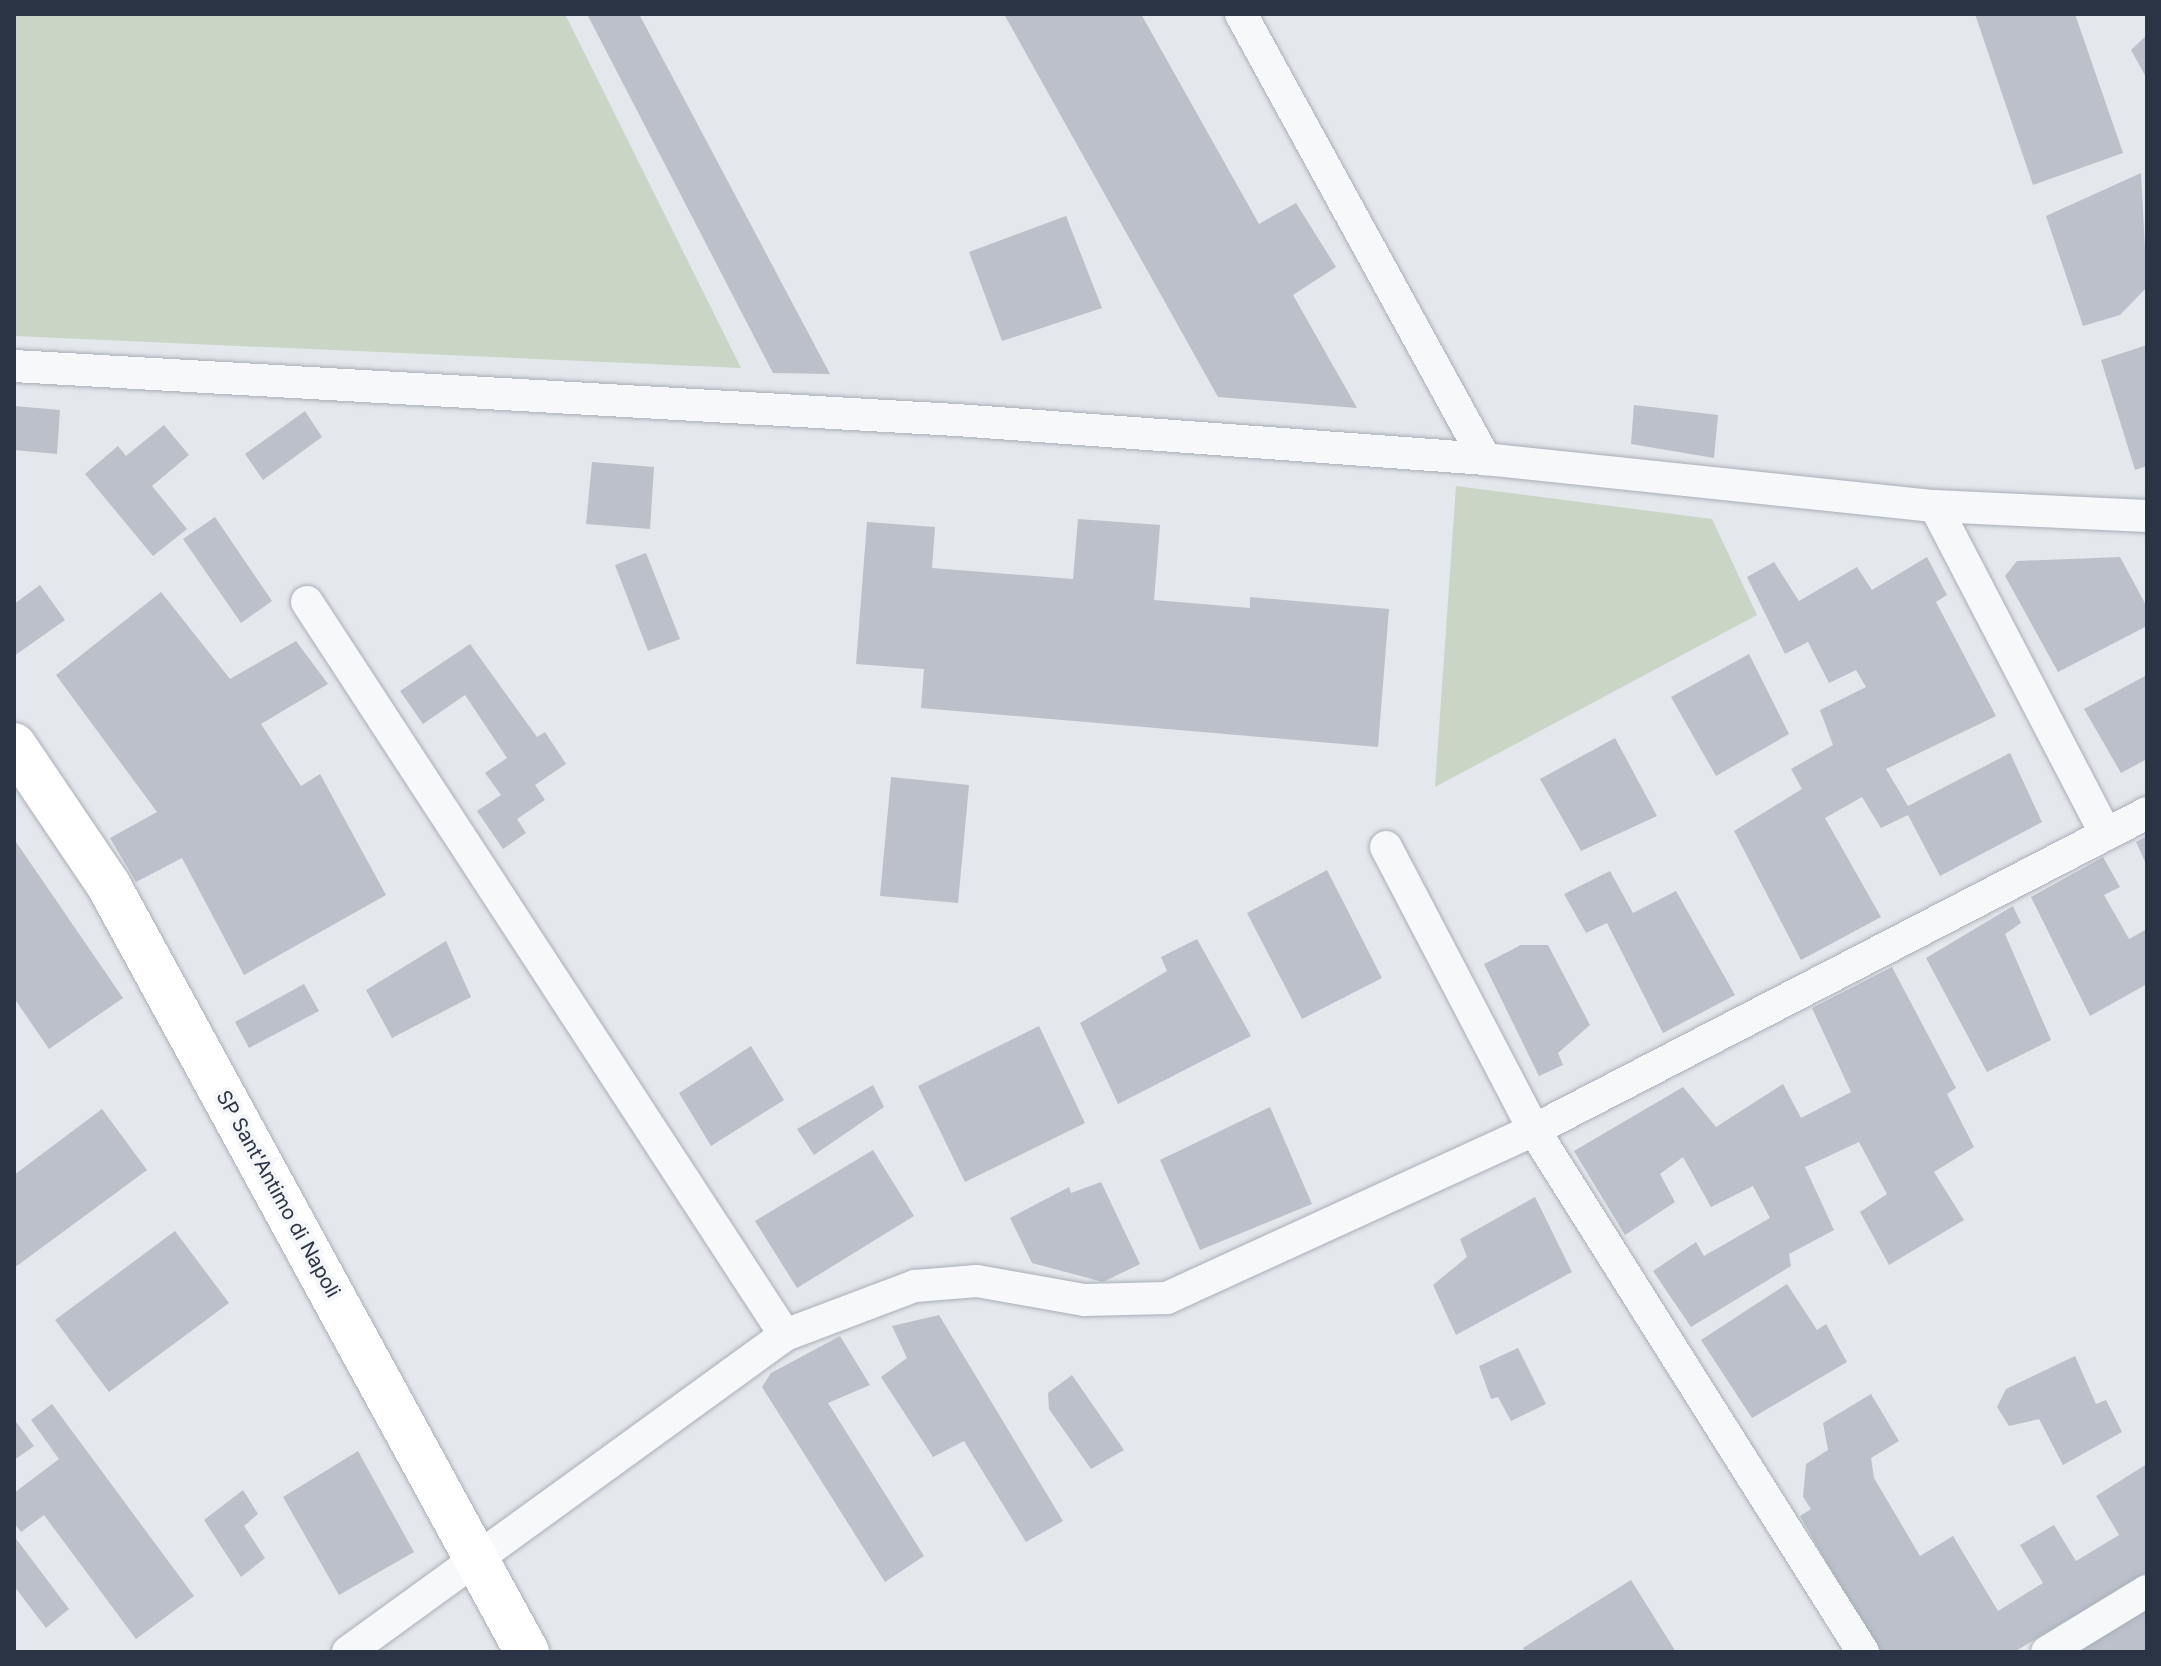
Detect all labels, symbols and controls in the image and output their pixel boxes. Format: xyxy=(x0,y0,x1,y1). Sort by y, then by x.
street label: SP Sant'Antimo di Napoli xyxy=(211,1086,345,1302)

